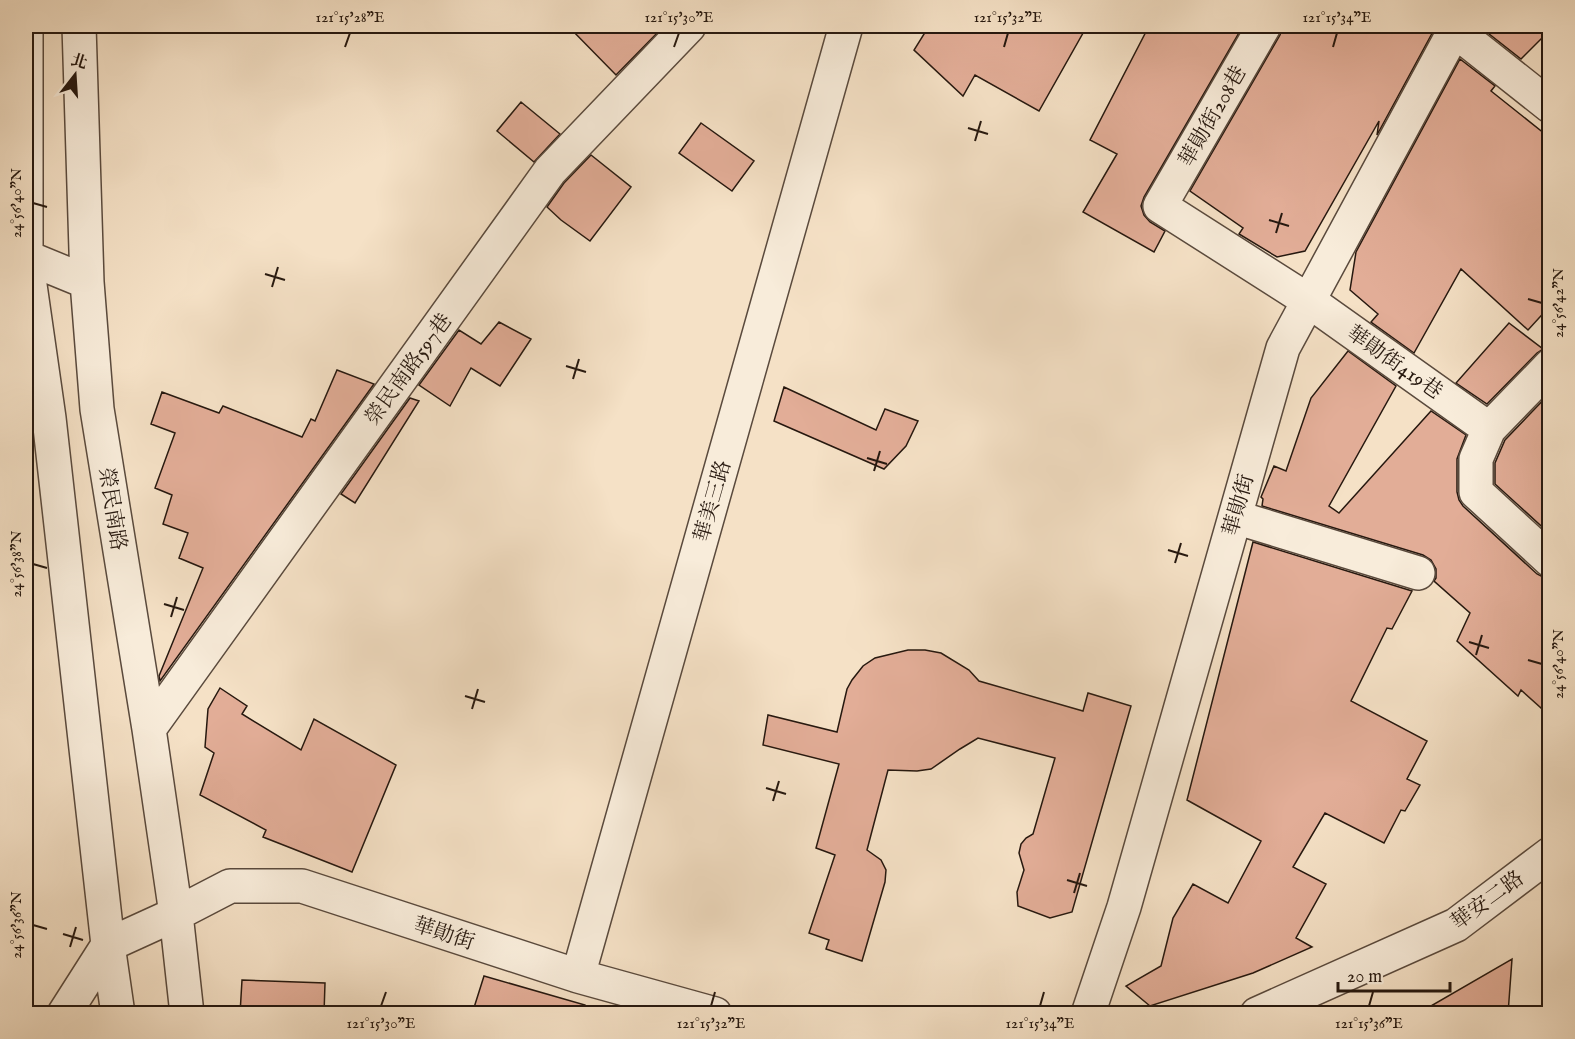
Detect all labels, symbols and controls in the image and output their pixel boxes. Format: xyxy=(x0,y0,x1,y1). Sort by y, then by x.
text: 121°15'28"E xyxy=(316,8,384,27)
text: 121°15'30"E xyxy=(645,8,713,27)
text: 121°15'32"E xyxy=(974,8,1042,27)
text: 121°15'34"E xyxy=(1303,8,1371,27)
north arrow xyxy=(45,45,105,105)
text: 北 xyxy=(68,51,89,74)
street label: 華勛街208巷 xyxy=(1174,61,1253,172)
text: 24°56'40"N xyxy=(7,168,26,238)
text: 24°56'42"N xyxy=(1549,268,1568,338)
street label: 榮民南路597巷 xyxy=(360,309,459,431)
street label: 華勛街419巷 xyxy=(1341,320,1447,406)
street label: 華美三路 xyxy=(689,457,738,546)
street label: 榮民南路 xyxy=(92,466,131,553)
street label: 華勛街 xyxy=(1218,471,1261,539)
text: 24°56'38"N xyxy=(7,531,26,597)
text: 24°56'40"N xyxy=(1549,629,1568,699)
street label: 華安二路 xyxy=(1446,866,1530,937)
text: 24°56'36"N xyxy=(7,891,26,959)
street label: 華勛街 xyxy=(409,912,478,957)
scale bar xyxy=(1338,955,1450,993)
text: 20 m xyxy=(1347,966,1382,989)
text: 121°15'30"E xyxy=(347,1014,415,1033)
text: 121°15'32"E xyxy=(677,1014,745,1033)
text: 121°15'34"E xyxy=(1006,1014,1074,1033)
text: 121°15'36"E xyxy=(1335,1014,1403,1033)

